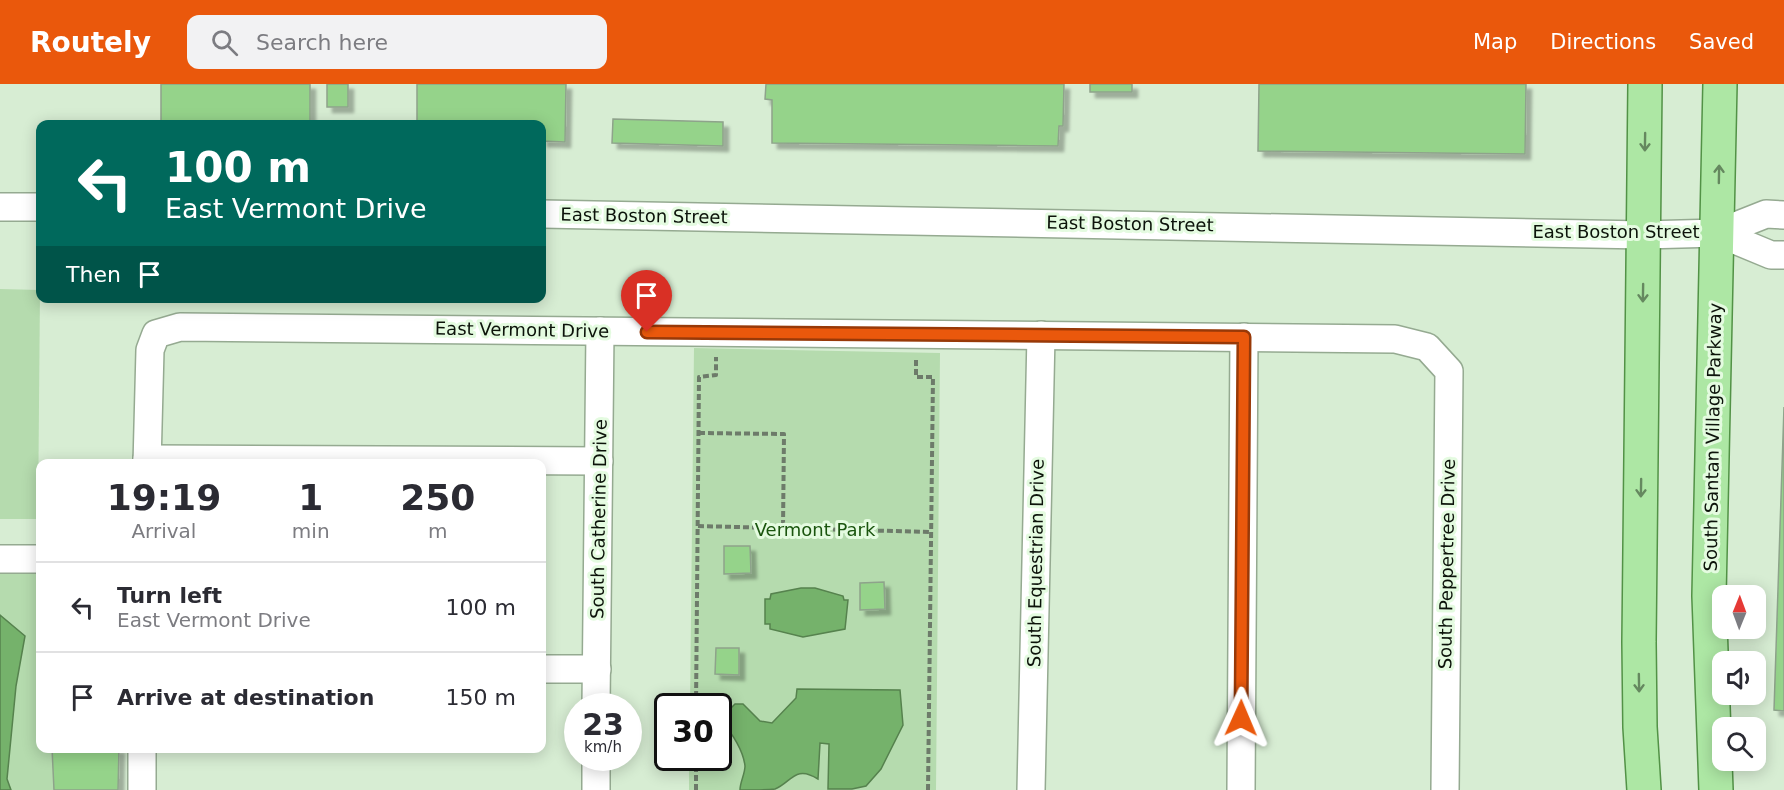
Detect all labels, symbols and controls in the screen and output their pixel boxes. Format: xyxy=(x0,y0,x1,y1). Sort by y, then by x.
search box xyxy=(187,15,607,69)
text: Routely xyxy=(30,26,151,59)
icon: search xyxy=(208,26,241,59)
text: Search here xyxy=(256,30,388,55)
text: Map xyxy=(1473,30,1517,54)
text: Directions xyxy=(1550,30,1656,54)
text: Saved xyxy=(1689,30,1754,54)
one-way arrow xyxy=(1639,132,1651,152)
text: 100 m xyxy=(165,143,311,192)
icon: left xyxy=(66,144,144,222)
one-way arrow xyxy=(1713,165,1724,185)
text: East Vermont Drive xyxy=(165,193,427,224)
street label: East Boston Street xyxy=(560,204,728,227)
street label: East Boston Street xyxy=(1046,212,1214,235)
street label: East Boston Street xyxy=(1532,221,1700,242)
icon: arrive xyxy=(133,258,166,291)
text: Then xyxy=(66,262,121,287)
pin xyxy=(621,270,672,332)
icon: arrive xyxy=(630,279,663,312)
one-way arrow xyxy=(1637,283,1649,303)
street label: South Santan Village Parkway xyxy=(1700,302,1725,571)
street label: East Vermont Drive xyxy=(435,317,609,342)
street label: South Catherine Drive xyxy=(586,419,611,619)
street label: South Equestrian Drive xyxy=(1023,459,1048,667)
street label: South Peppertree Drive xyxy=(1434,459,1459,669)
text: 19:19 xyxy=(107,477,221,518)
text: 1 xyxy=(298,477,323,518)
text: 250 xyxy=(400,477,475,518)
one-way arrow xyxy=(1635,478,1646,498)
text: Arrival xyxy=(131,519,196,543)
text: min xyxy=(292,519,330,543)
text: m xyxy=(428,519,448,543)
park label: Vermont Park xyxy=(755,519,876,540)
text: Turn left xyxy=(117,583,222,608)
north arrow xyxy=(1712,585,1766,639)
map controls xyxy=(1712,585,1766,771)
icon: left xyxy=(66,591,99,624)
text: 100 m xyxy=(446,595,516,620)
text: East Vermont Drive xyxy=(117,608,311,632)
button: sound xyxy=(1712,651,1766,705)
one-way arrow xyxy=(1633,673,1645,693)
icon: arrive xyxy=(66,681,99,714)
text: Arrive at destination xyxy=(117,685,374,710)
text: 150 m xyxy=(446,685,516,710)
position arrow xyxy=(1209,686,1273,750)
speed limit sign: 30 xyxy=(654,693,732,771)
text: 23 xyxy=(582,707,624,742)
button: search xyxy=(1712,717,1766,771)
text: km/h xyxy=(584,738,622,756)

